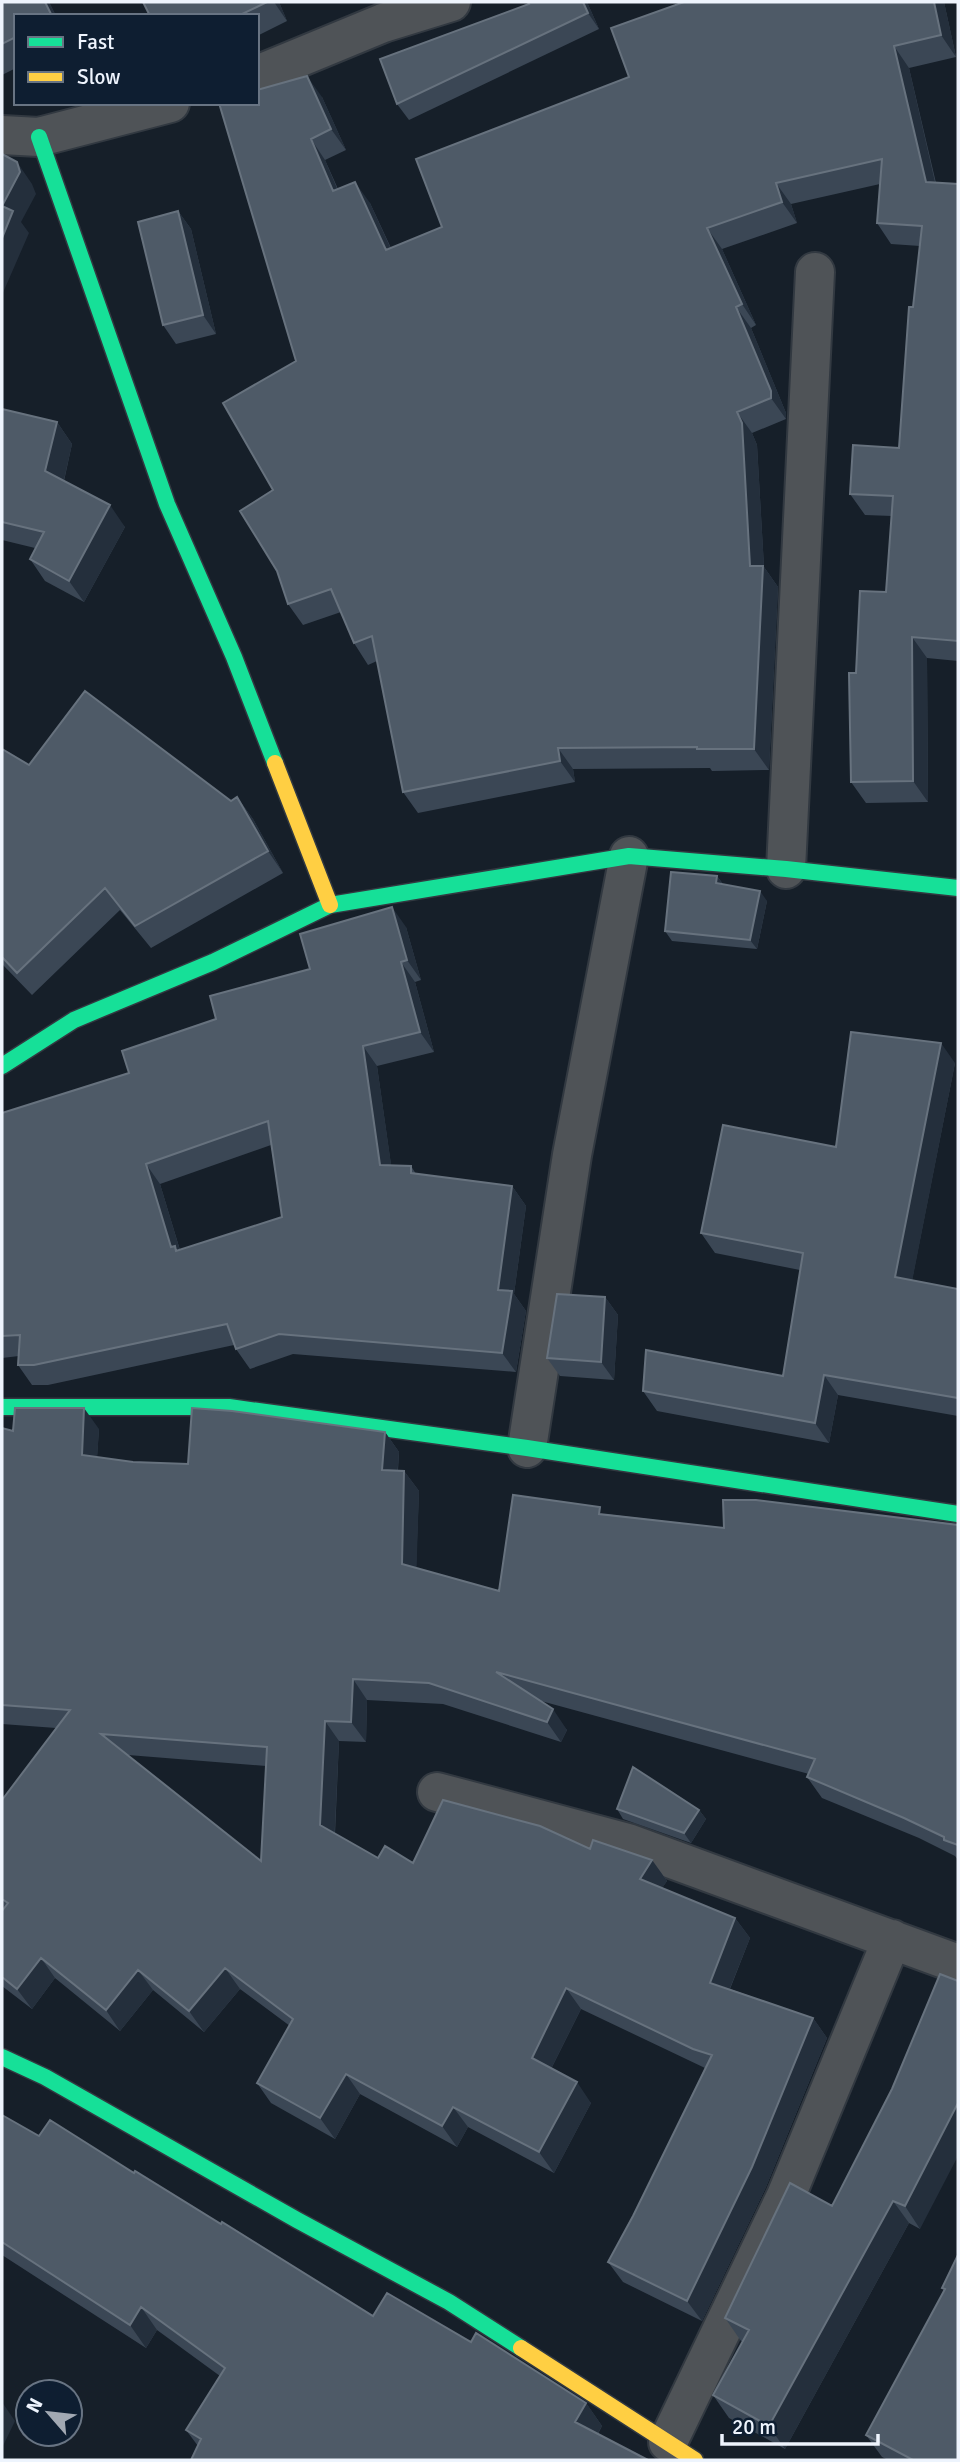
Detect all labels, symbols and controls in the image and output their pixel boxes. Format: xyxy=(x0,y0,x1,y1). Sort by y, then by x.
legend xyxy=(14,14,259,105)
text: Fast xyxy=(77,29,114,55)
text: Slow xyxy=(77,64,121,90)
north arrow xyxy=(14,2378,84,2448)
text: N xyxy=(21,2394,49,2417)
scale bar xyxy=(722,2402,878,2446)
text: 20 m xyxy=(732,2414,776,2440)

